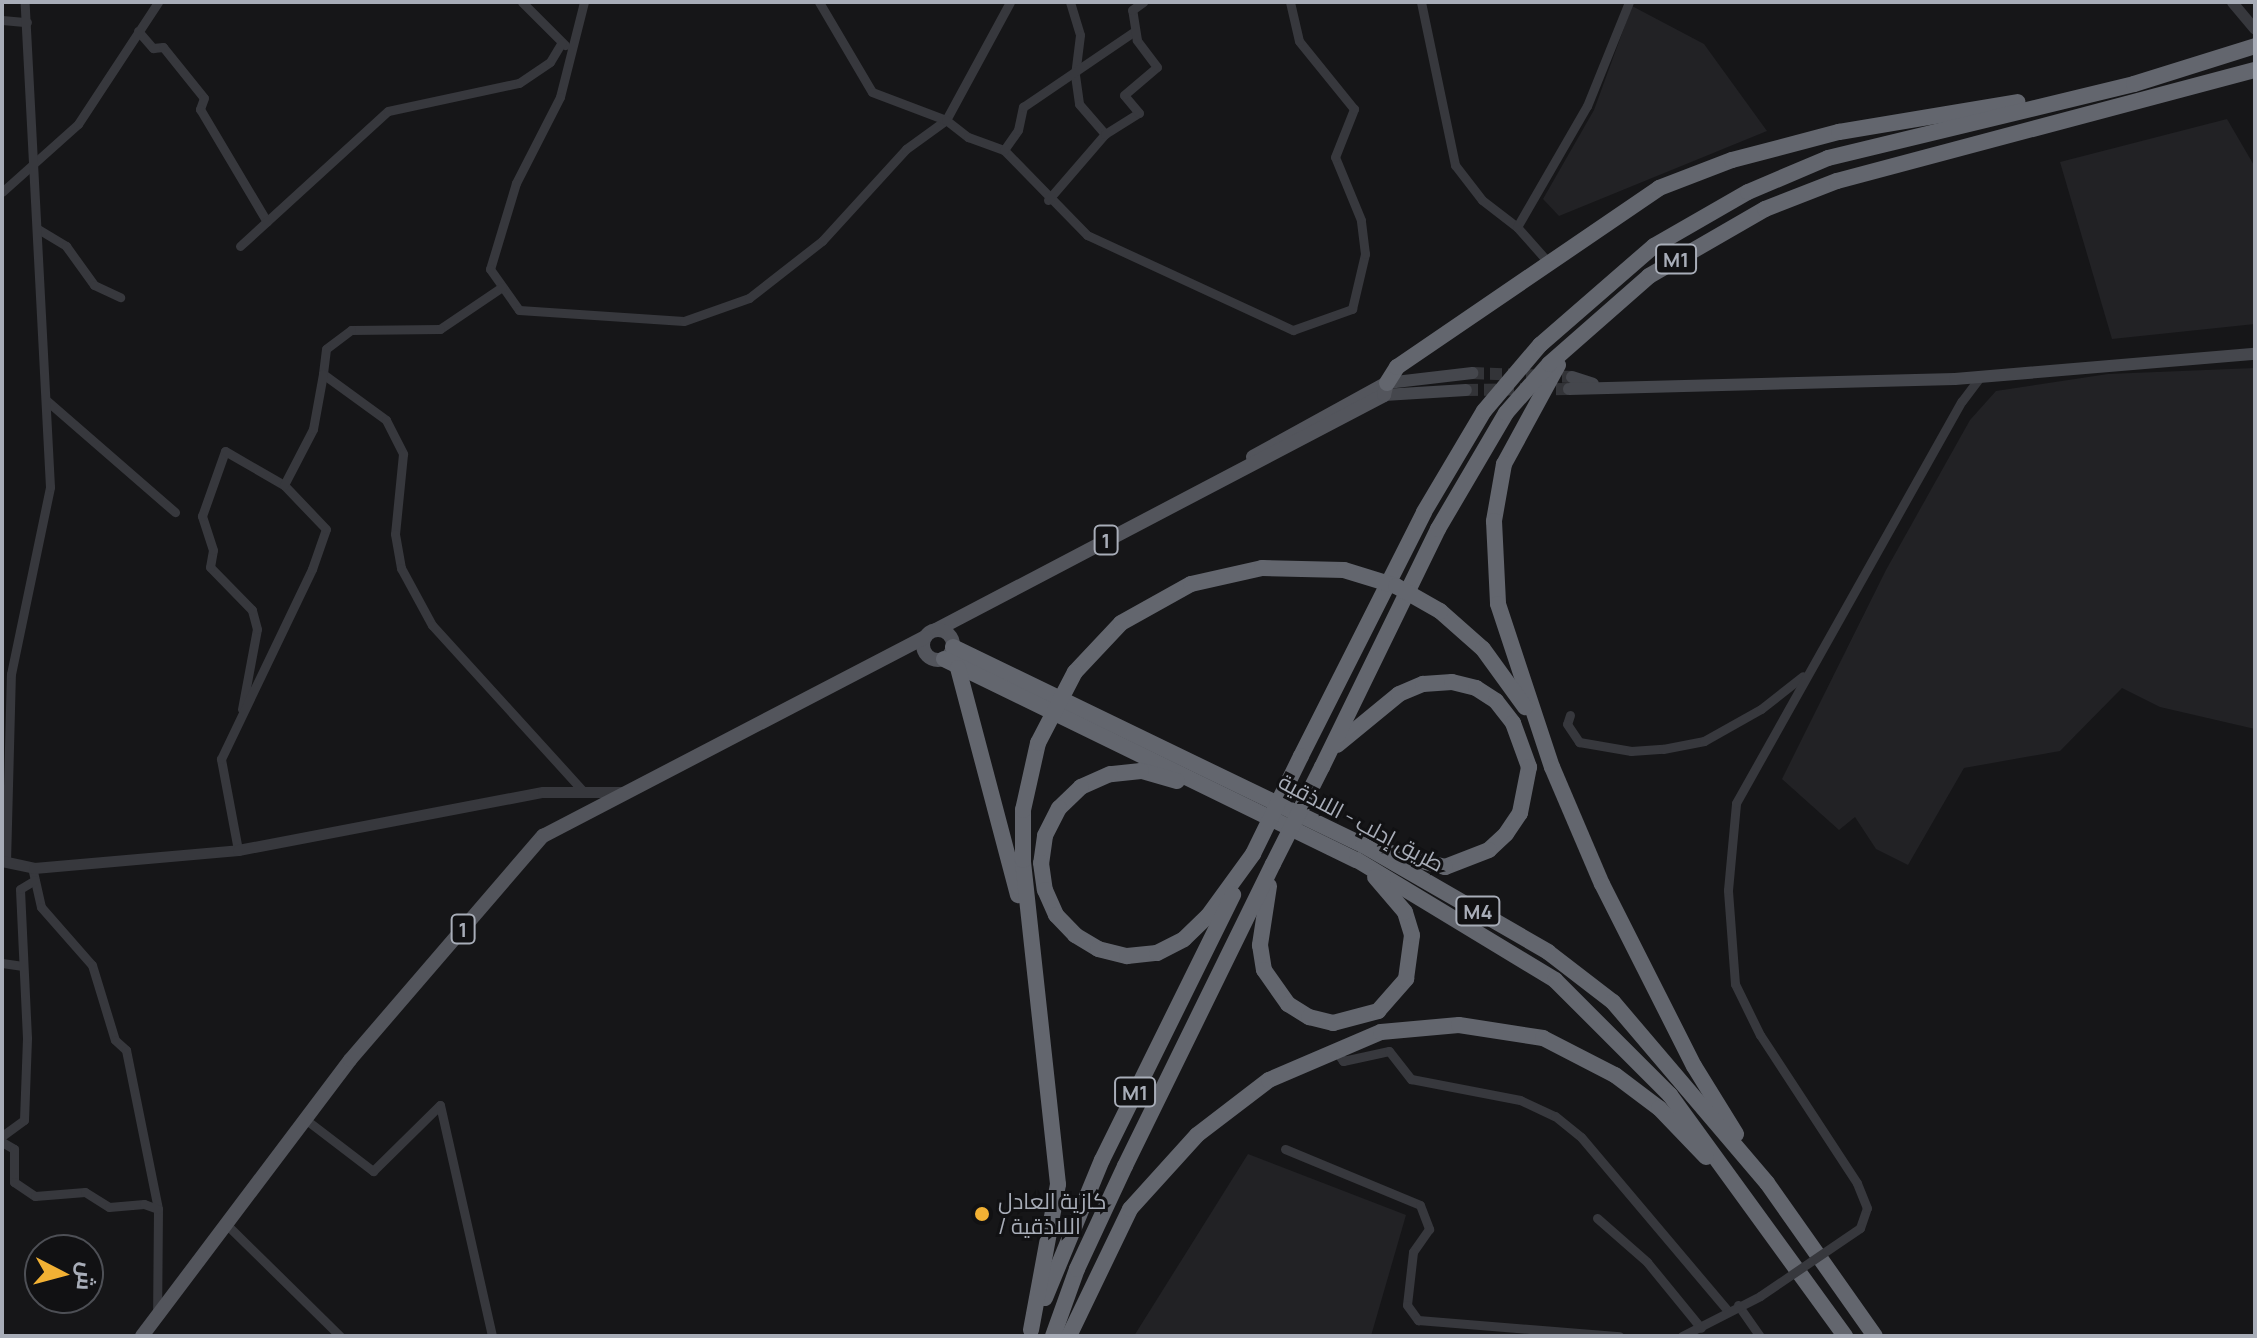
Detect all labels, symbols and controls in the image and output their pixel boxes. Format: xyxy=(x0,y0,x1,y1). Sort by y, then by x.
road number: M1 xyxy=(1654,243,1698,275)
road number: 1 xyxy=(1092,524,1120,556)
street label: طريق إدلب - اللاذقية xyxy=(1274,768,1448,878)
road number: M4 xyxy=(1454,895,1502,927)
road number: 1 xyxy=(449,913,477,945)
road number: M1 xyxy=(1113,1076,1157,1108)
place label: كازية العادل / اللاذقية xyxy=(998,1188,1107,1240)
marker: كازية العادل / اللاذقية xyxy=(973,1205,991,1223)
north arrow xyxy=(24,1234,104,1314)
text: ش xyxy=(69,1261,102,1292)

